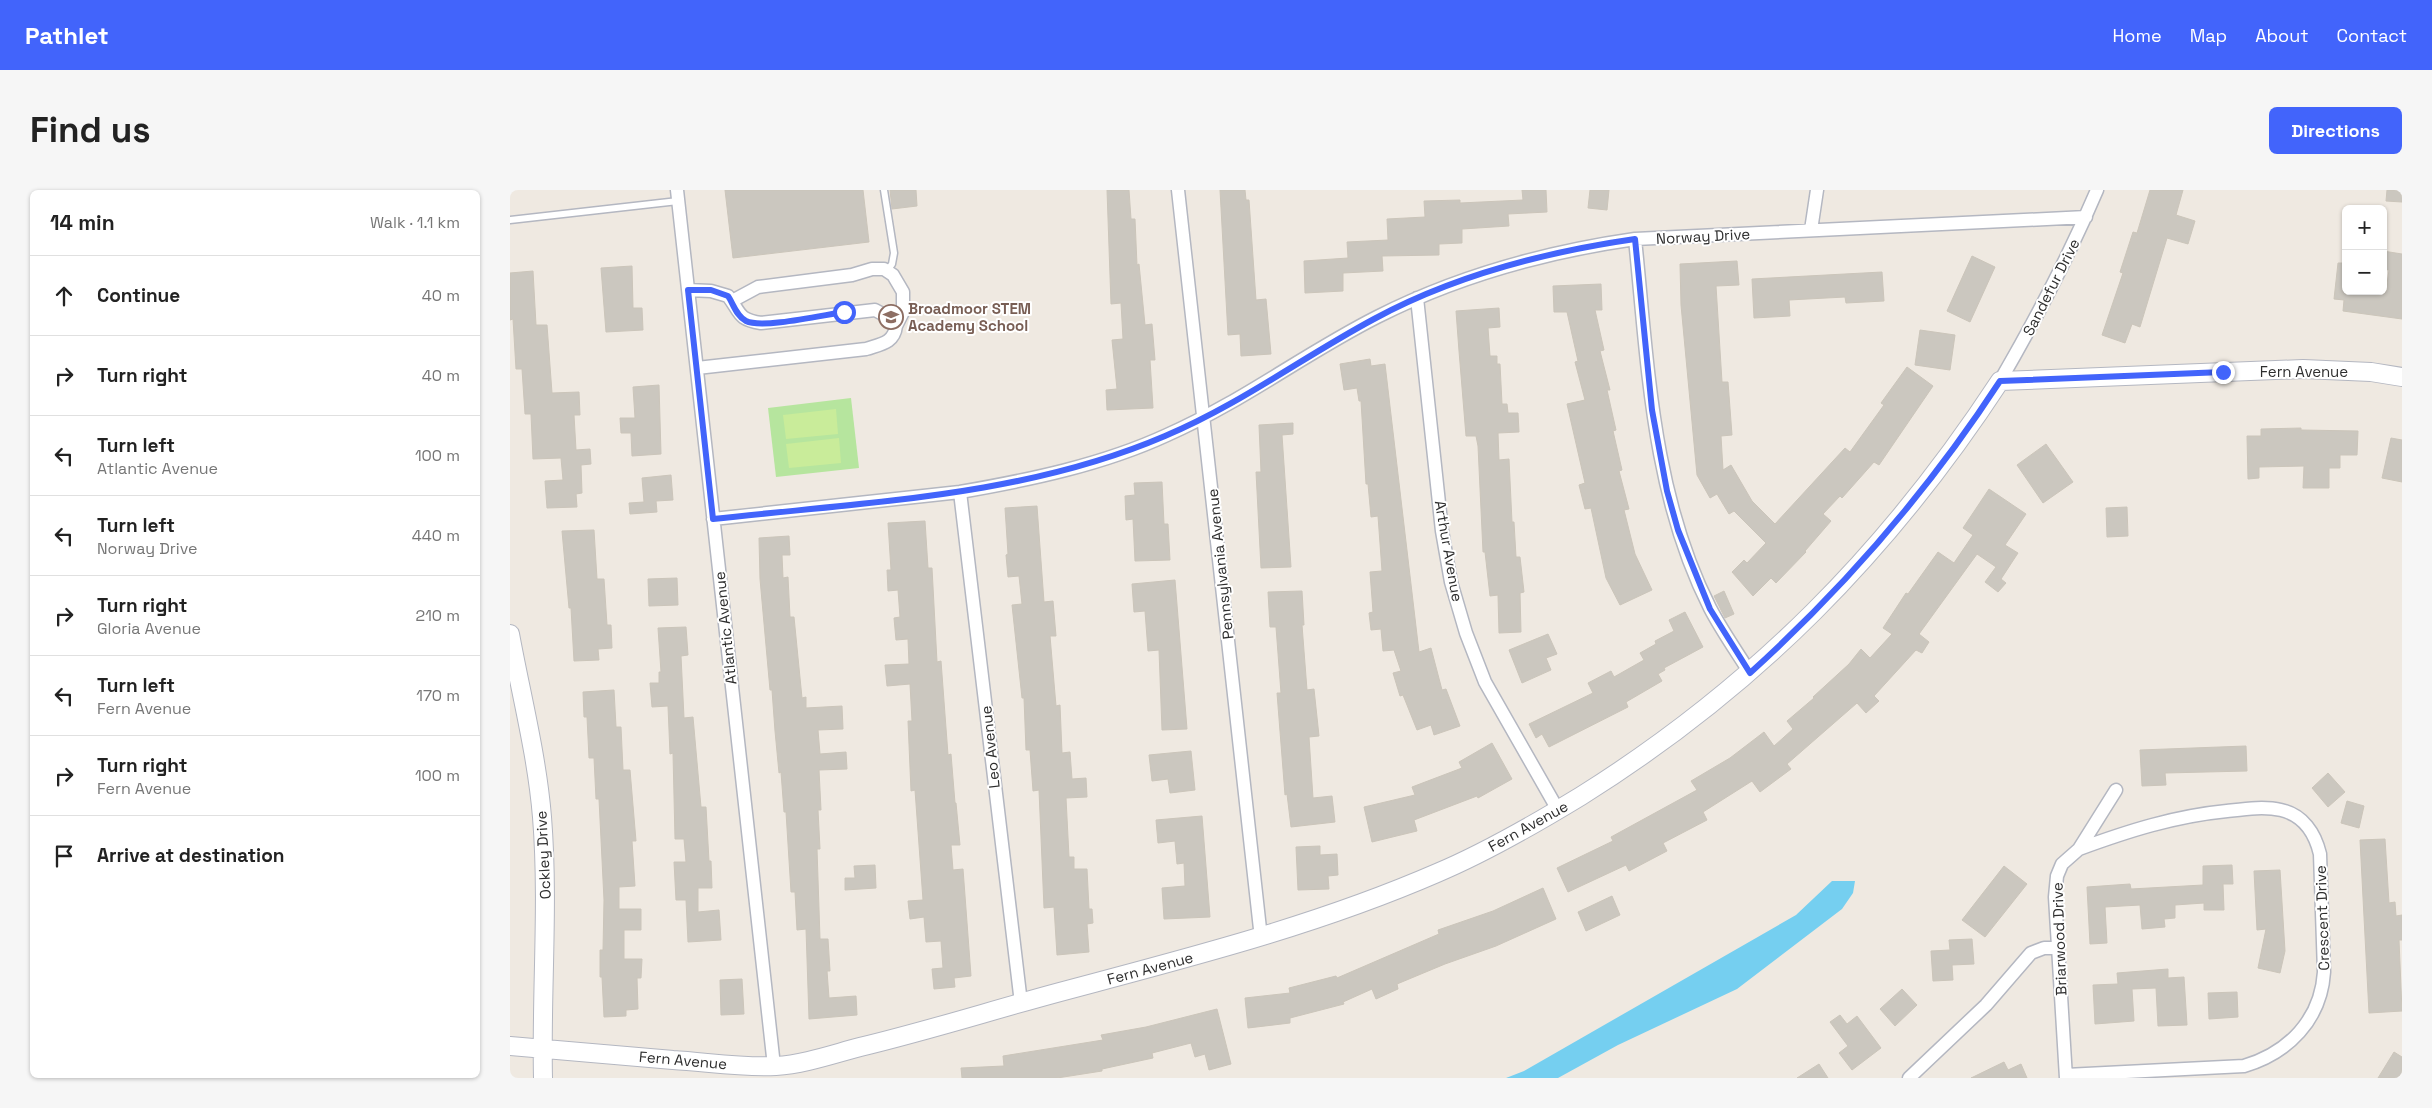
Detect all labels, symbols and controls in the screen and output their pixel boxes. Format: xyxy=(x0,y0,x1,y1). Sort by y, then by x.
text: Pathlet xyxy=(25,20,109,51)
text: Home xyxy=(2113,24,2162,47)
text: Map xyxy=(2190,24,2227,47)
text: About xyxy=(2255,24,2309,47)
text: Contact xyxy=(2337,24,2407,47)
button: Directions xyxy=(2269,107,2402,154)
text: Find us xyxy=(30,108,151,152)
map controls xyxy=(2342,205,2387,295)
button: + xyxy=(2342,205,2387,250)
text: 14 min xyxy=(50,209,115,236)
text: Walk · 1.1 km xyxy=(370,212,460,233)
street label: Norway Drive xyxy=(1655,224,1751,248)
street label: Sandefur Drive xyxy=(2018,235,2084,339)
button: − xyxy=(2342,250,2387,295)
icon: ahead xyxy=(50,282,78,310)
text: Continue xyxy=(97,283,180,308)
text: 40 m xyxy=(422,285,460,306)
place label: Broadmoor STEM Academy School xyxy=(908,299,1031,335)
route start xyxy=(833,301,856,324)
school or university icon: Broadmoor STEM Academy School xyxy=(878,304,904,330)
route end xyxy=(2212,361,2235,384)
icon: right xyxy=(50,362,78,390)
street label: Fern Avenue xyxy=(2260,362,2348,381)
text: Turn right xyxy=(97,363,187,388)
text: 40 m xyxy=(422,365,460,386)
text: Turn left xyxy=(97,433,175,458)
icon: left xyxy=(50,442,78,470)
text: 100 m xyxy=(415,445,460,466)
text: Atlantic Avenue xyxy=(97,458,218,479)
street label: Pennsylvania Avenue xyxy=(1203,488,1237,640)
street label: Arthur Avenue xyxy=(1431,499,1467,603)
text: Turn left xyxy=(97,513,175,538)
icon: left xyxy=(50,522,78,550)
text: 440 m xyxy=(412,525,460,546)
text: Norway Drive xyxy=(97,538,197,559)
street label: Atlantic Avenue xyxy=(710,570,740,685)
text: Turn right xyxy=(97,593,187,618)
icon: right xyxy=(50,602,78,630)
text: 210 m xyxy=(416,605,460,626)
text: Gloria Avenue xyxy=(97,618,201,639)
text: Turn left xyxy=(97,673,175,698)
icon: left xyxy=(50,682,78,710)
text: 170 m xyxy=(416,685,460,706)
text: Fern Avenue xyxy=(97,698,191,719)
street label: Leo Avenue xyxy=(976,705,1004,789)
text: Turn right xyxy=(97,753,187,778)
icon: right xyxy=(50,762,78,790)
text: 100 m xyxy=(415,765,460,786)
text: Fern Avenue xyxy=(97,778,191,799)
street label: Fern Avenue xyxy=(1485,796,1571,856)
street label: Ockley Drive xyxy=(531,810,555,900)
icon: arrive xyxy=(50,842,78,870)
text: Arrive at destination xyxy=(97,843,285,868)
street label: Crescent Drive xyxy=(2311,865,2333,971)
street label: Briarwood Drive xyxy=(2048,882,2070,996)
street label: Fern Avenue xyxy=(1105,947,1195,989)
street label: Fern Avenue xyxy=(638,1047,728,1073)

